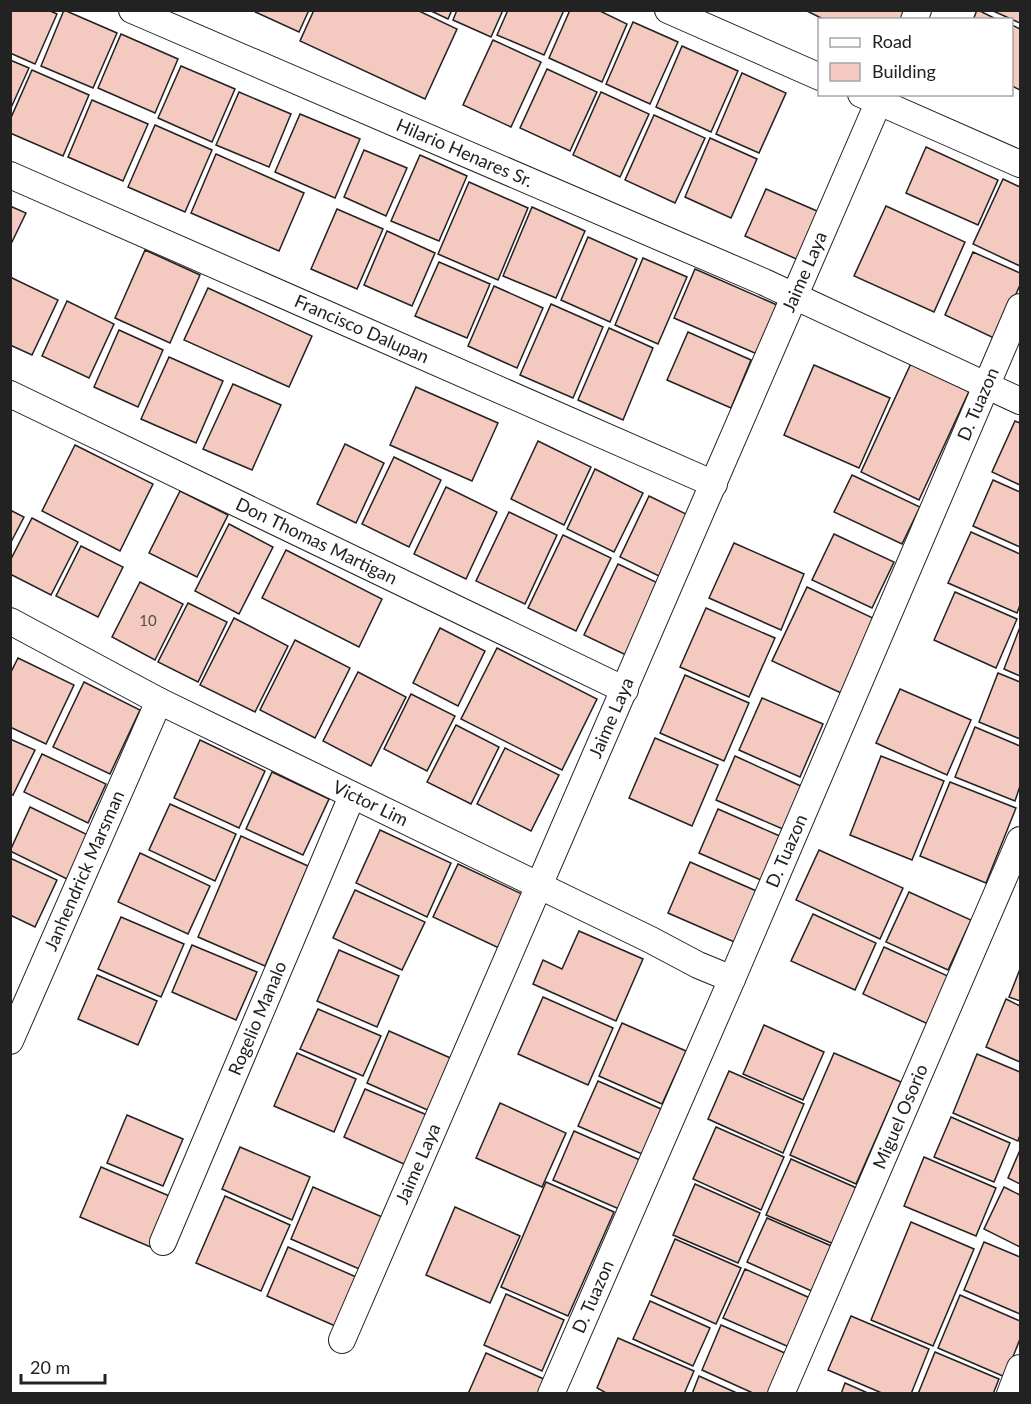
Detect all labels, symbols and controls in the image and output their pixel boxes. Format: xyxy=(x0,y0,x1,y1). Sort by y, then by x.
legend xyxy=(818,18,1013,96)
text: Road xyxy=(872,30,912,52)
text: Building xyxy=(872,60,936,82)
street label: Hilario Henares Sr. xyxy=(393,113,537,191)
street label: Jaime Laya xyxy=(777,228,831,315)
street label: Francisco Dalupan xyxy=(291,289,433,368)
street label: D. Tuazon xyxy=(952,364,1003,444)
street label: Don Thomas Martigan xyxy=(233,492,401,589)
house number: 10 xyxy=(139,611,157,629)
street label: Jaime Laya xyxy=(584,674,638,761)
street label: Victor Lim xyxy=(329,775,412,830)
street label: Janhendrick Marsman xyxy=(39,787,128,954)
street label: D. Tuazon xyxy=(761,811,811,891)
street label: Rogelio Manalo xyxy=(223,957,291,1078)
street label: Miguel Osorio xyxy=(867,1060,932,1172)
street label: Jaime Laya xyxy=(390,1120,445,1207)
street label: D. Tuazon xyxy=(567,1256,618,1336)
scale bar xyxy=(21,1347,105,1385)
text: 20 m xyxy=(30,1356,70,1378)

